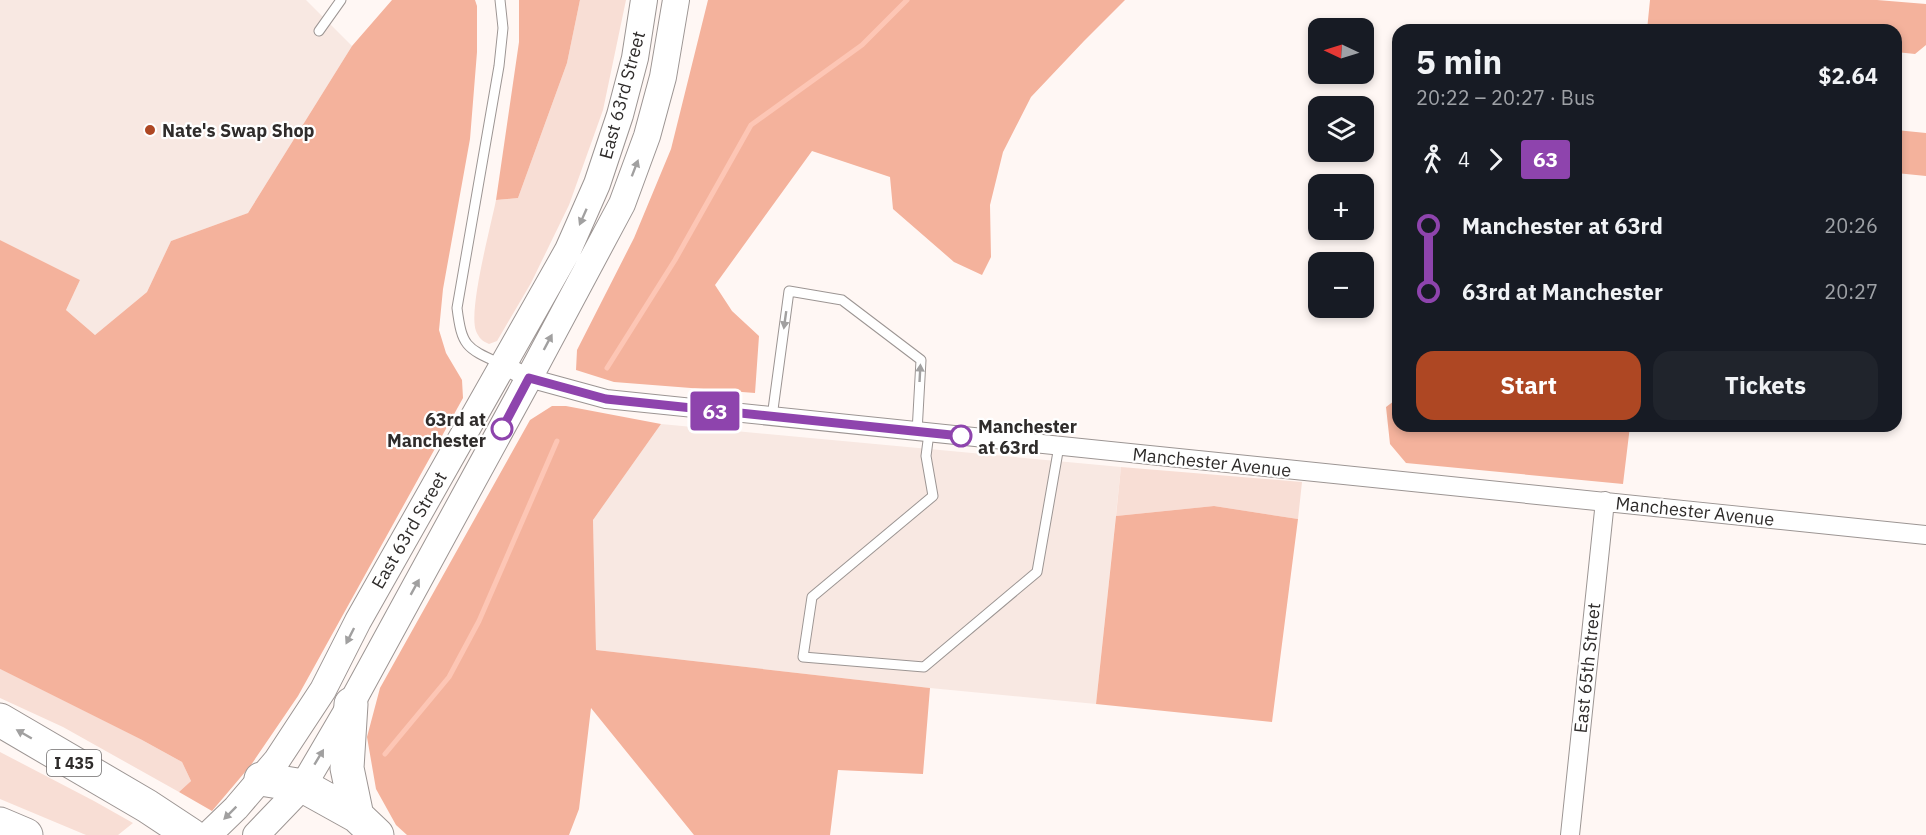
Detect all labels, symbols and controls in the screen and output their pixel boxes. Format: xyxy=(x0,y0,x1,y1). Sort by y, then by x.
north arrow xyxy=(1308,18,1374,84)
map controls xyxy=(1308,18,1374,318)
street label: East 63rd Street xyxy=(594,29,650,161)
text: 5 min xyxy=(1416,40,1502,83)
text: $2.64 xyxy=(1818,61,1878,90)
text: 20:22 – 20:27 · Bus xyxy=(1416,84,1595,111)
button: layers xyxy=(1308,96,1374,162)
place label: Nate's Swap Shop xyxy=(162,119,315,142)
marker: Nate's Swap Shop xyxy=(143,123,157,137)
icon: walk xyxy=(1416,143,1449,176)
icon: forward xyxy=(1479,143,1512,176)
text: 63 xyxy=(1533,145,1558,173)
text: 4 xyxy=(1458,146,1470,173)
one-way arrow xyxy=(631,159,640,177)
button: + xyxy=(1308,174,1374,240)
one-way arrow xyxy=(578,209,588,227)
text: Manchester at 63rd xyxy=(1462,211,1663,240)
text: 20:26 xyxy=(1824,212,1878,239)
button: − xyxy=(1308,252,1374,318)
text: 63rd at Manchester xyxy=(1462,277,1663,306)
text: 20:27 xyxy=(1824,278,1878,305)
one-way arrow xyxy=(781,311,790,330)
one-way arrow xyxy=(543,334,553,351)
button: Start xyxy=(1416,351,1641,420)
button: Tickets xyxy=(1653,351,1878,420)
one-way arrow xyxy=(916,364,925,383)
line badge: 63 xyxy=(688,392,742,430)
text: 63 xyxy=(702,397,728,425)
place label: 63rd at Manchester xyxy=(387,408,486,452)
place label: Manchester at 63rd xyxy=(978,415,1077,459)
marker: 63rd at Manchester xyxy=(491,418,513,440)
marker: Manchester at 63rd xyxy=(950,425,972,447)
street label: Manchester Avenue xyxy=(1132,442,1293,482)
street label: East 63rd Street xyxy=(366,467,452,593)
street label: Manchester Avenue xyxy=(1615,491,1776,531)
one-way arrow xyxy=(409,579,420,595)
street label: East 65th Street xyxy=(1569,602,1605,734)
one-way arrow xyxy=(346,627,355,644)
one-way arrow xyxy=(16,729,32,740)
one-way arrow xyxy=(314,749,325,765)
road number: I 435 xyxy=(47,750,101,776)
one-way arrow xyxy=(223,806,237,820)

